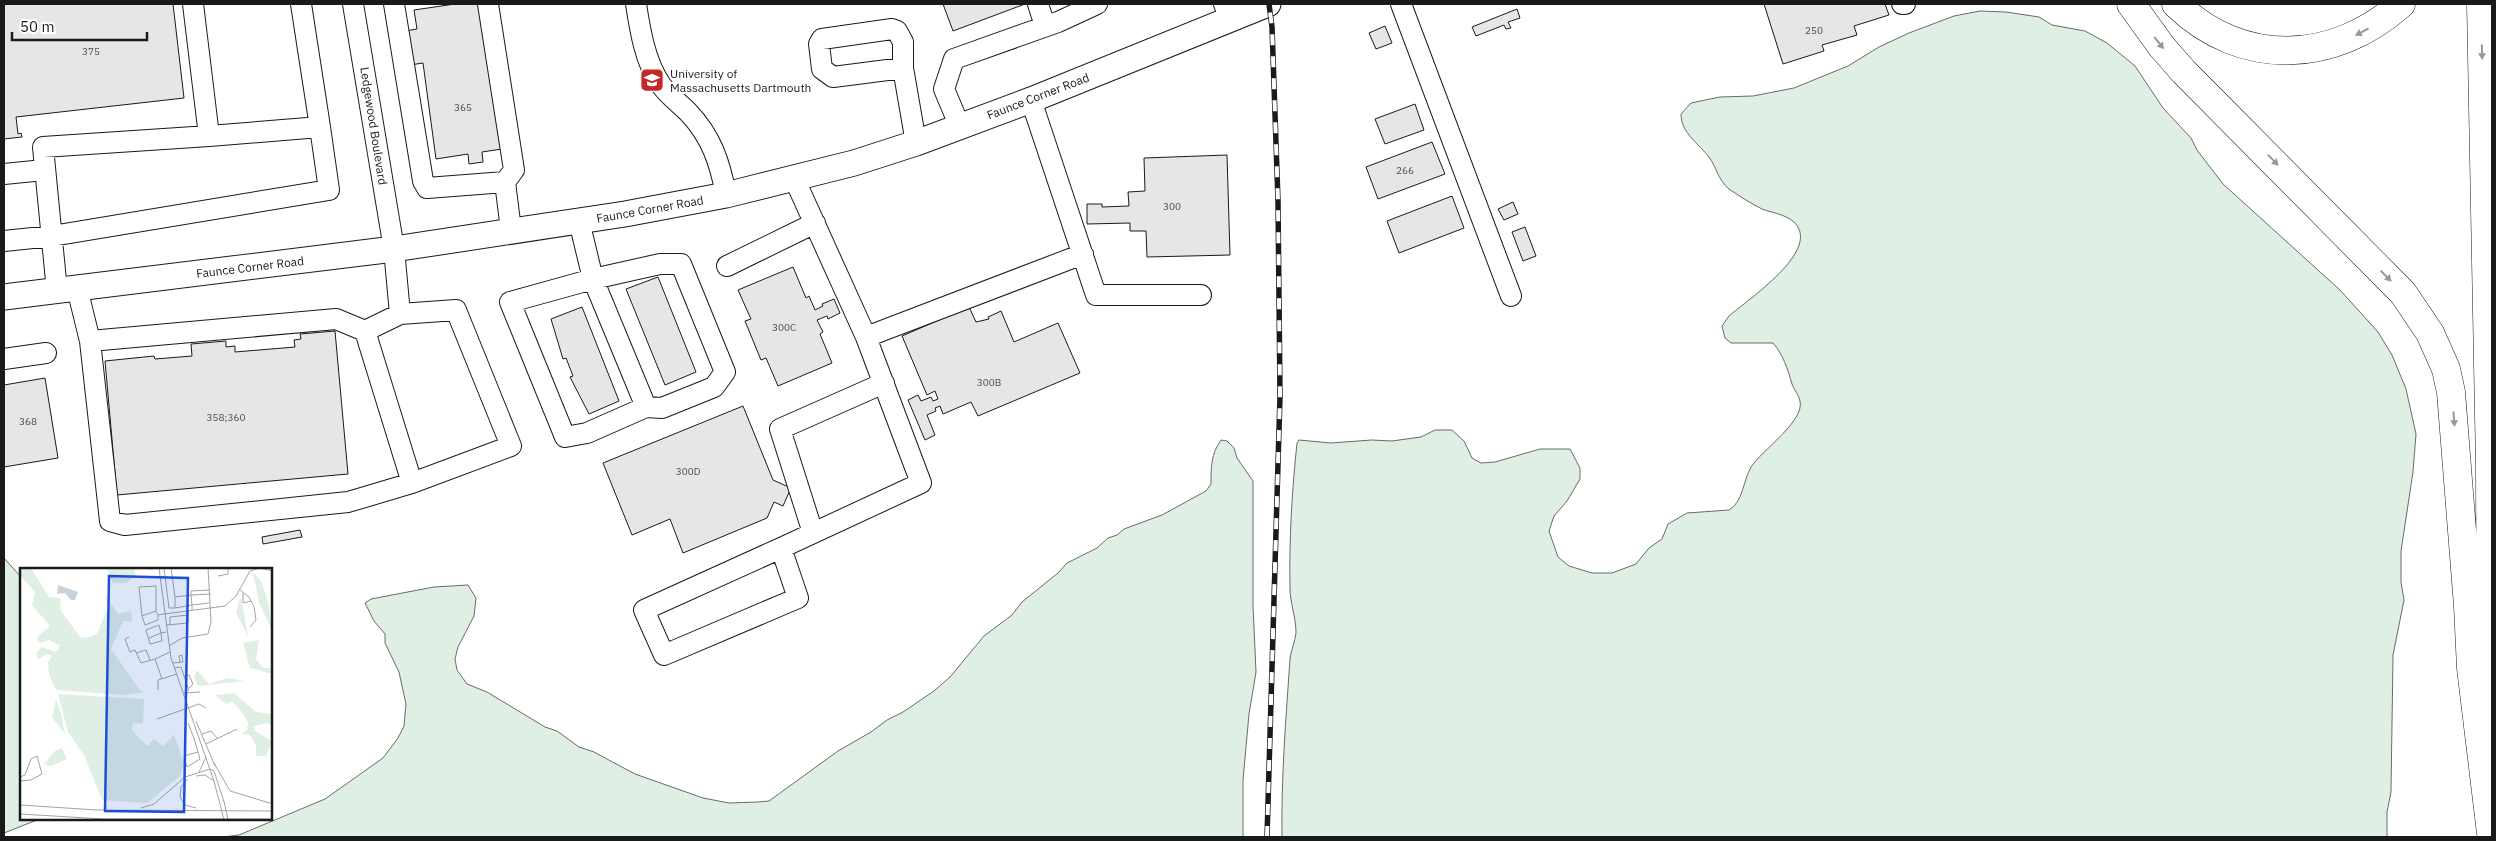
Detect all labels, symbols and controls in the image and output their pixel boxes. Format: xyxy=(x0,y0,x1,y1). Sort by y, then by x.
scale bar xyxy=(12,10,148,42)
text: 50 m xyxy=(20,17,55,36)
house number: 250 xyxy=(1805,24,1823,37)
one-way arrow xyxy=(2355,28,2369,36)
one-way arrow xyxy=(2154,36,2165,49)
house number: 375 xyxy=(82,45,100,58)
one-way arrow xyxy=(2478,45,2486,61)
street label: Ledgewood Boulevard xyxy=(357,66,391,186)
place label: University of Massachusetts Dartmouth xyxy=(670,66,811,95)
school or university icon: University of Massachusetts Dartmouth xyxy=(639,67,665,93)
street label: Faunce Corner Road xyxy=(985,70,1091,122)
house number: 365 xyxy=(454,101,472,114)
one-way arrow xyxy=(2266,153,2278,165)
house number: 266 xyxy=(1396,164,1414,177)
street label: Faunce Corner Road xyxy=(595,192,705,226)
house number: 300 xyxy=(1163,200,1181,213)
street label: Faunce Corner Road xyxy=(195,253,305,281)
one-way arrow xyxy=(2380,269,2392,281)
house number: 300C xyxy=(772,321,796,334)
house number: 300B xyxy=(977,376,1001,389)
house number: 358;360 xyxy=(207,411,245,424)
one-way arrow xyxy=(2450,411,2458,427)
house number: 368 xyxy=(19,415,37,428)
house number: 300D xyxy=(676,465,701,478)
inset map xyxy=(20,568,272,821)

